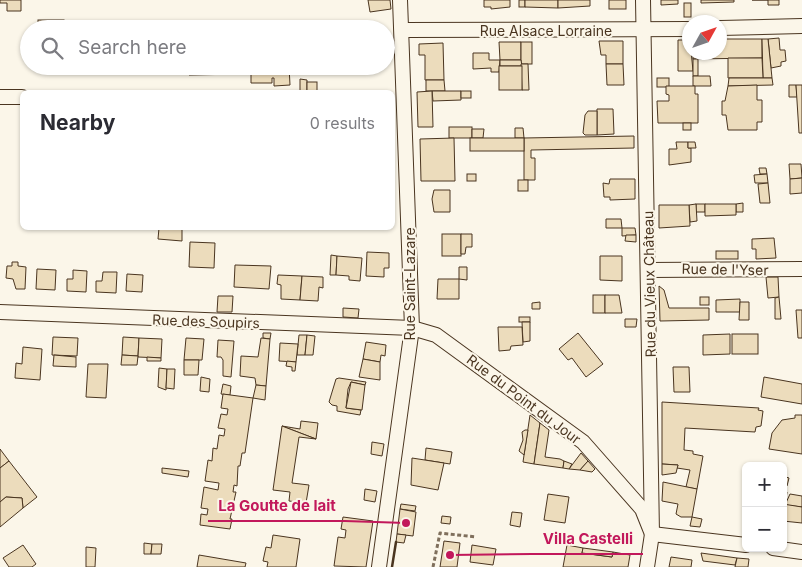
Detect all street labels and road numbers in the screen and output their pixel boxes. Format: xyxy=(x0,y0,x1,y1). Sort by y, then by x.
street label: Rue Alsace Lorraine xyxy=(480,22,612,39)
street label: Rue du Vieux Château xyxy=(639,211,659,357)
street label: Rue Saint-Lazare xyxy=(401,227,418,341)
street label: Rue de l'Yser xyxy=(681,260,769,278)
street label: Rue des Soupirs xyxy=(152,311,260,331)
street label: Rue du Point du Jour xyxy=(464,351,584,447)

